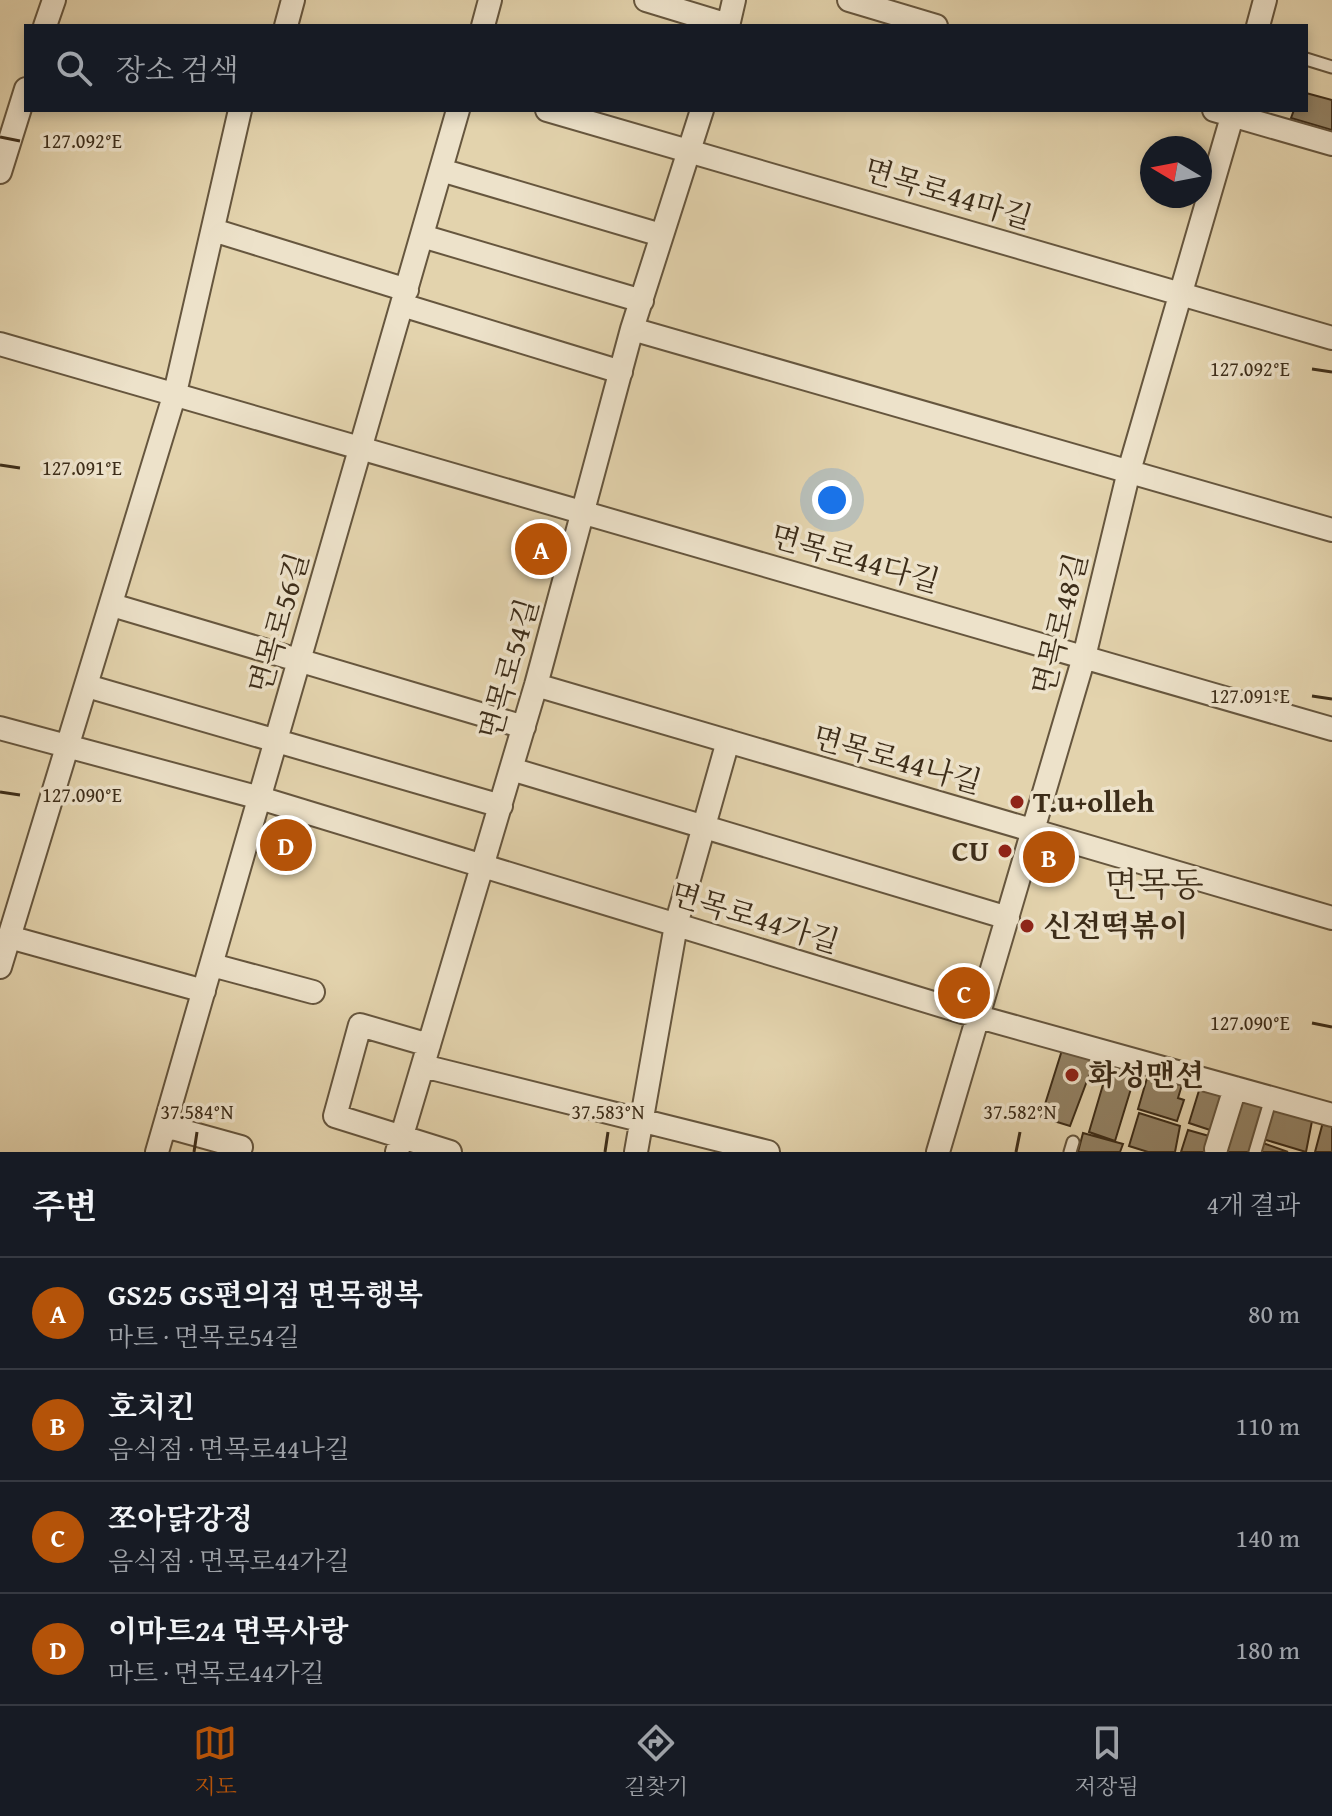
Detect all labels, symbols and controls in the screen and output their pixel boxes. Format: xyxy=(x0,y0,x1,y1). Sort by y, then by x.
search box xyxy=(24,24,1308,112)
icon: search xyxy=(52,46,96,90)
text: 장소 검색 xyxy=(116,47,239,91)
text: 127.092°E xyxy=(42,126,122,155)
north arrow xyxy=(1140,136,1212,208)
street label: 면목로44마길 xyxy=(859,147,1038,239)
text: 127.092°E xyxy=(1210,354,1290,383)
text: 127.091°E xyxy=(42,453,122,482)
your location xyxy=(812,480,852,520)
street label: 면목로44다길 xyxy=(766,513,945,603)
pin: A xyxy=(515,519,567,579)
street label: 면목로56길 xyxy=(237,547,319,698)
street label: 면목로48길 xyxy=(1020,548,1098,699)
street label: 면목로54길 xyxy=(467,593,549,744)
text: 127.091°E xyxy=(1210,681,1290,710)
street label: 면목로44나길 xyxy=(808,714,987,804)
place label: T.u+olleh xyxy=(1033,779,1155,823)
text: 127.090°E xyxy=(42,780,122,809)
marker: T.u+olleh xyxy=(1008,793,1026,811)
pin: D xyxy=(260,815,312,875)
pin: B xyxy=(1023,827,1075,887)
place label: CU xyxy=(952,828,989,872)
marker: CU xyxy=(996,842,1014,860)
district label: 면목동 xyxy=(1105,859,1203,908)
street label: 면목로44가길 xyxy=(666,871,845,963)
place label: 신전떡볶이 xyxy=(1043,903,1188,947)
marker: 신전떡볶이 xyxy=(1018,917,1036,935)
pin: C xyxy=(938,963,990,1023)
text: 127.090°E xyxy=(1210,1008,1290,1037)
place label: 화성맨션 xyxy=(1088,1052,1204,1096)
marker: 화성맨션 xyxy=(1063,1066,1081,1084)
text: 37.584°N xyxy=(160,1097,234,1126)
text: 37.583°N xyxy=(571,1097,645,1126)
text: 37.582°N xyxy=(983,1097,1057,1126)
text: 주변 xyxy=(32,1181,98,1230)
text: 4개 결과 xyxy=(1206,1185,1300,1224)
text: GS25 GS편의점 면목행복 xyxy=(108,1272,423,1316)
text: A xyxy=(50,1294,66,1333)
text: 80 m xyxy=(1248,1294,1300,1333)
text: 마트 · 면목로54길 xyxy=(108,1317,300,1356)
text: 호치킨 xyxy=(108,1384,195,1428)
text: B xyxy=(50,1406,66,1445)
text: 110 m xyxy=(1235,1406,1300,1445)
text: 음식점 · 면목로44나길 xyxy=(108,1429,350,1468)
text: 쪼아닭강정 xyxy=(108,1496,253,1540)
text: C xyxy=(51,1518,65,1557)
text: 140 m xyxy=(1235,1518,1300,1557)
text: 음식점 · 면목로44가길 xyxy=(108,1541,350,1580)
text: 이마트24 면목사랑 xyxy=(108,1608,349,1652)
text: D xyxy=(50,1630,66,1669)
text: 180 m xyxy=(1235,1630,1300,1669)
text: 마트 · 면목로44가길 xyxy=(108,1653,325,1692)
tab: 지도 xyxy=(193,1721,237,1802)
tab: 길찾기 xyxy=(624,1721,688,1802)
tab: 저장됨 xyxy=(1075,1721,1139,1802)

